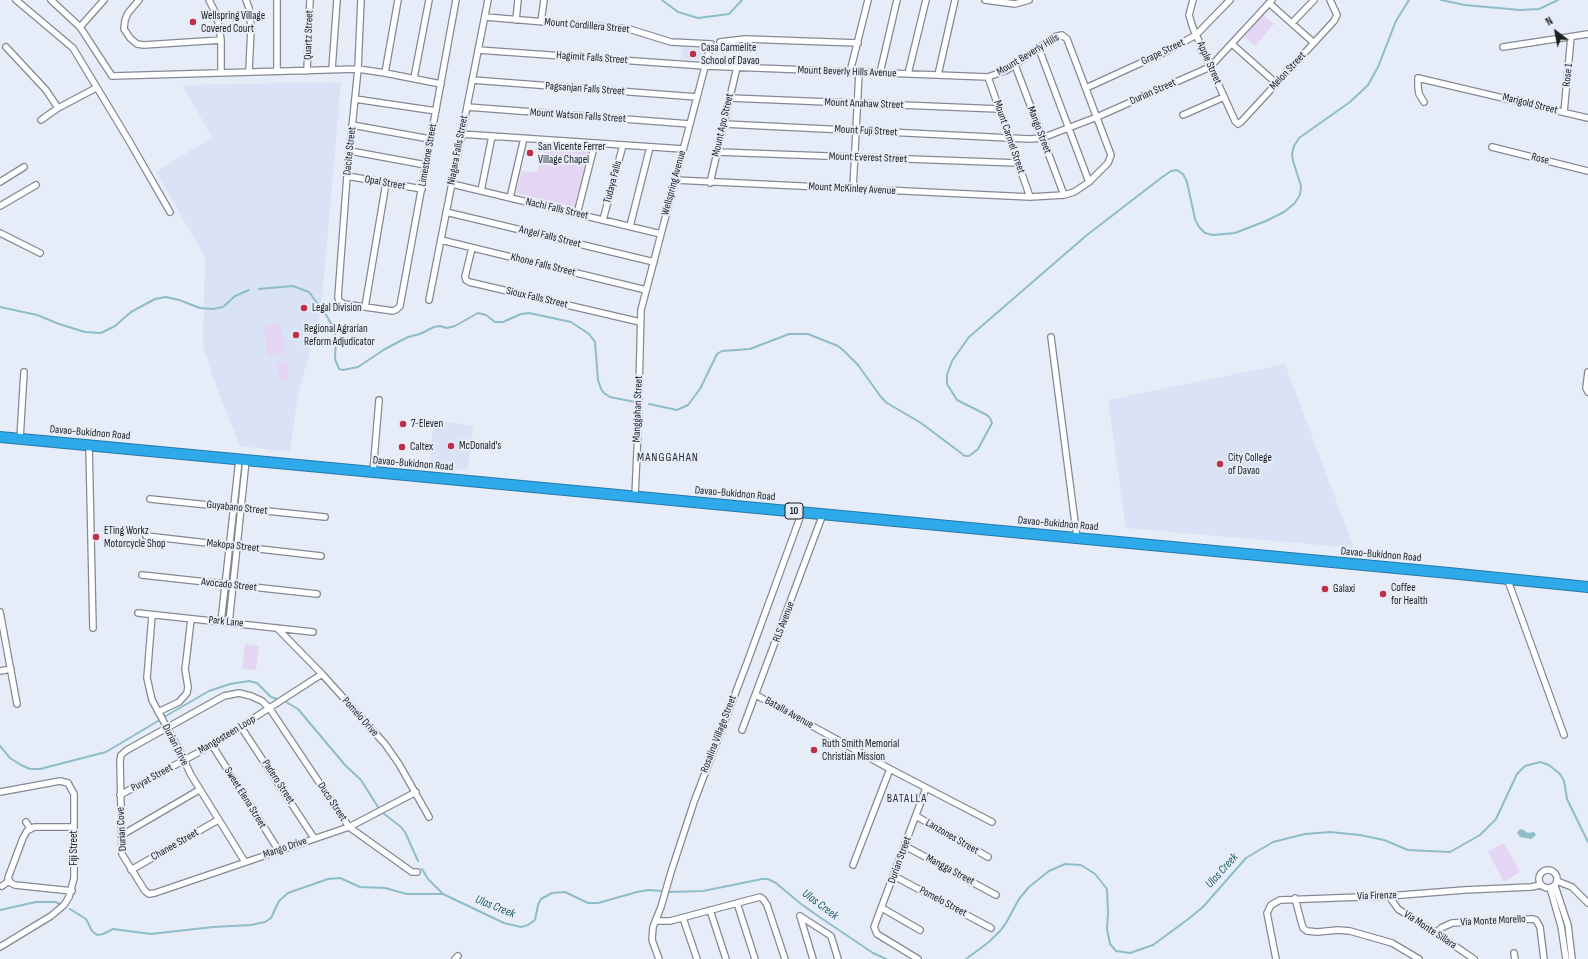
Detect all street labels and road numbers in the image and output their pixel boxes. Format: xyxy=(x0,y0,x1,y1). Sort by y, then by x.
street label: Quartz Street xyxy=(302,10,316,60)
street label: Mount Cordillera Street xyxy=(544,16,630,36)
street label: Mount Beverly Hills xyxy=(994,31,1062,79)
street label: Grape Street xyxy=(1139,36,1187,68)
street label: Apple Street xyxy=(1194,40,1224,86)
street label: Hagimit Falls Street xyxy=(556,49,628,67)
street label: Melon Street xyxy=(1267,49,1309,93)
street label: Rose 1 xyxy=(1560,63,1576,87)
street label: Mount Beverly Hills Avenue xyxy=(797,64,897,80)
street label: Durian Street xyxy=(1128,76,1178,108)
street label: Pagsanjan Falls Street xyxy=(545,80,625,98)
street label: Marigold Street xyxy=(1501,91,1559,117)
street label: Mount Apo Street xyxy=(709,92,737,158)
street label: Mount Anahaw Street xyxy=(824,96,904,112)
street label: Mount Carmel Street xyxy=(990,99,1028,175)
street label: Mango Street xyxy=(1024,105,1054,155)
street label: Mount Watson Falls Street xyxy=(530,106,626,126)
street label: Niagara Falls Street xyxy=(445,114,471,186)
street label: Limestone Street xyxy=(416,123,440,187)
street label: Mount Fuji Street xyxy=(834,123,898,139)
street label: Dacite Street xyxy=(341,126,359,176)
street label: Wellspring Avenue xyxy=(659,149,689,217)
street label: Mount Everest Street xyxy=(829,150,907,166)
street label: Rose xyxy=(1530,150,1550,168)
street label: Tudaya Falls xyxy=(601,159,625,205)
street label: Opal Street xyxy=(364,173,406,193)
street label: Mount McKinley Avenue xyxy=(808,180,896,198)
street label: Nachi Falls Street xyxy=(524,195,590,223)
street label: Angel Falls Street xyxy=(518,223,582,251)
street label: Khone Falls Street xyxy=(509,251,577,279)
street label: Sioux Falls Street xyxy=(505,284,569,312)
street label: Manggahan Street xyxy=(630,375,646,443)
street label: Davao-Bukidnon Road xyxy=(49,423,131,443)
street label: Davao-Bukidnon Road xyxy=(372,454,454,474)
street label: Davao-Bukidnon Road xyxy=(694,484,776,504)
street label: Guyabano Street xyxy=(206,498,268,518)
road number: 10 xyxy=(785,503,803,519)
street label: Davao-Bukidnon Road xyxy=(1017,514,1099,534)
street label: Makopa Street xyxy=(206,537,260,555)
street label: Davao-Bukidnon Road xyxy=(1340,545,1422,565)
street label: Avocado Street xyxy=(201,576,257,594)
street label: RLS Avenue xyxy=(770,600,798,644)
street label: Park Lane xyxy=(208,614,244,630)
street label: Rosalina Village Street xyxy=(698,693,740,775)
street label: Batalla Avenue xyxy=(762,694,816,732)
street label: Pomelo Drive xyxy=(339,695,381,739)
street label: Mangosteen Loop xyxy=(196,713,258,757)
street label: Durian Drive xyxy=(159,722,191,768)
street label: Padero Street xyxy=(259,757,297,807)
street label: Puyat Street xyxy=(129,761,175,795)
street label: Sweet Elena Street xyxy=(221,765,269,831)
street label: Duco Street xyxy=(314,780,350,824)
street label: Durian Cove xyxy=(114,807,130,851)
street label: Lanzones Street xyxy=(923,816,981,858)
street label: Chanee Street xyxy=(149,826,201,864)
street label: Fiji Street xyxy=(67,830,81,866)
street label: Mango Drive xyxy=(261,834,309,862)
street label: Durian Street xyxy=(885,835,915,885)
street label: Mangga Street xyxy=(923,852,977,888)
street label: Pomelo Street xyxy=(917,884,969,920)
street label: Via Firenze xyxy=(1357,889,1397,903)
street label: Via Monte Sillara xyxy=(1401,908,1459,952)
street label: Via Monte Morello xyxy=(1460,913,1526,929)

